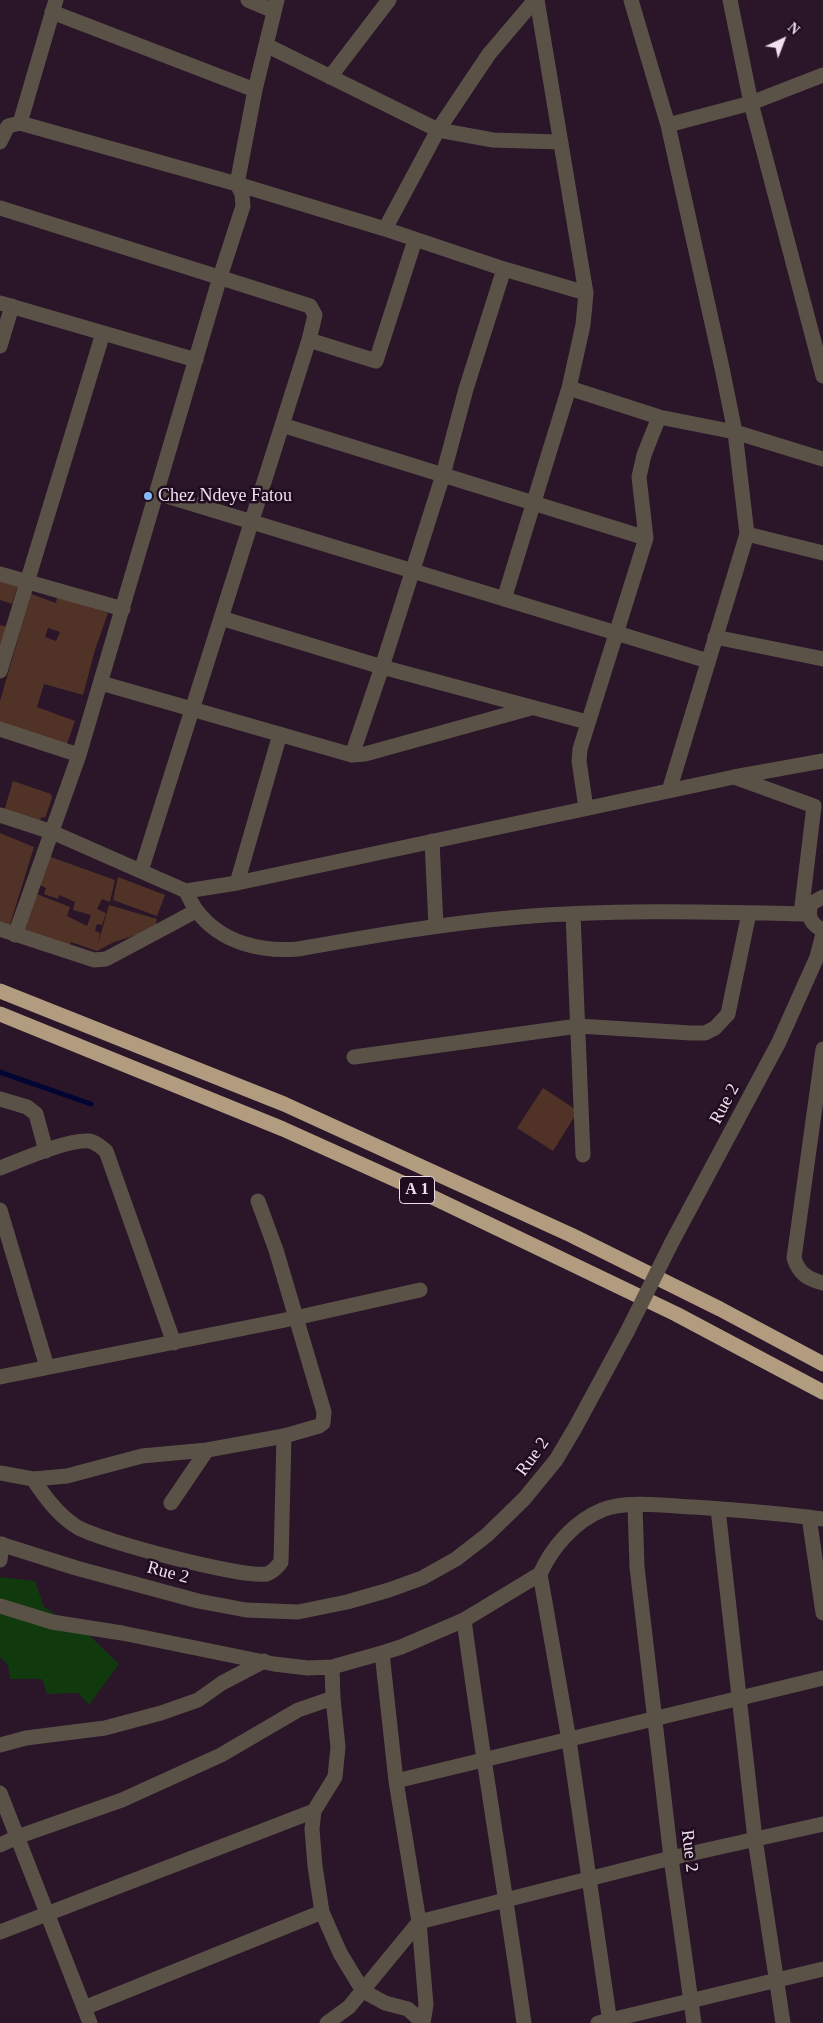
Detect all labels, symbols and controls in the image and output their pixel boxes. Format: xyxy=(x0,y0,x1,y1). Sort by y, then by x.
north arrow xyxy=(758,15,808,65)
text: N xyxy=(785,20,802,38)
place label: Chez Ndeye Fatou xyxy=(158,485,292,507)
marker: Chez Ndeye Fatou xyxy=(142,490,154,502)
street label: Rue 2 xyxy=(705,1080,745,1128)
road number: A 1 xyxy=(400,1176,434,1204)
street label: Rue 2 xyxy=(512,1433,554,1481)
street label: Rue 2 xyxy=(145,1557,191,1589)
street label: Rue 2 xyxy=(676,1829,702,1873)

